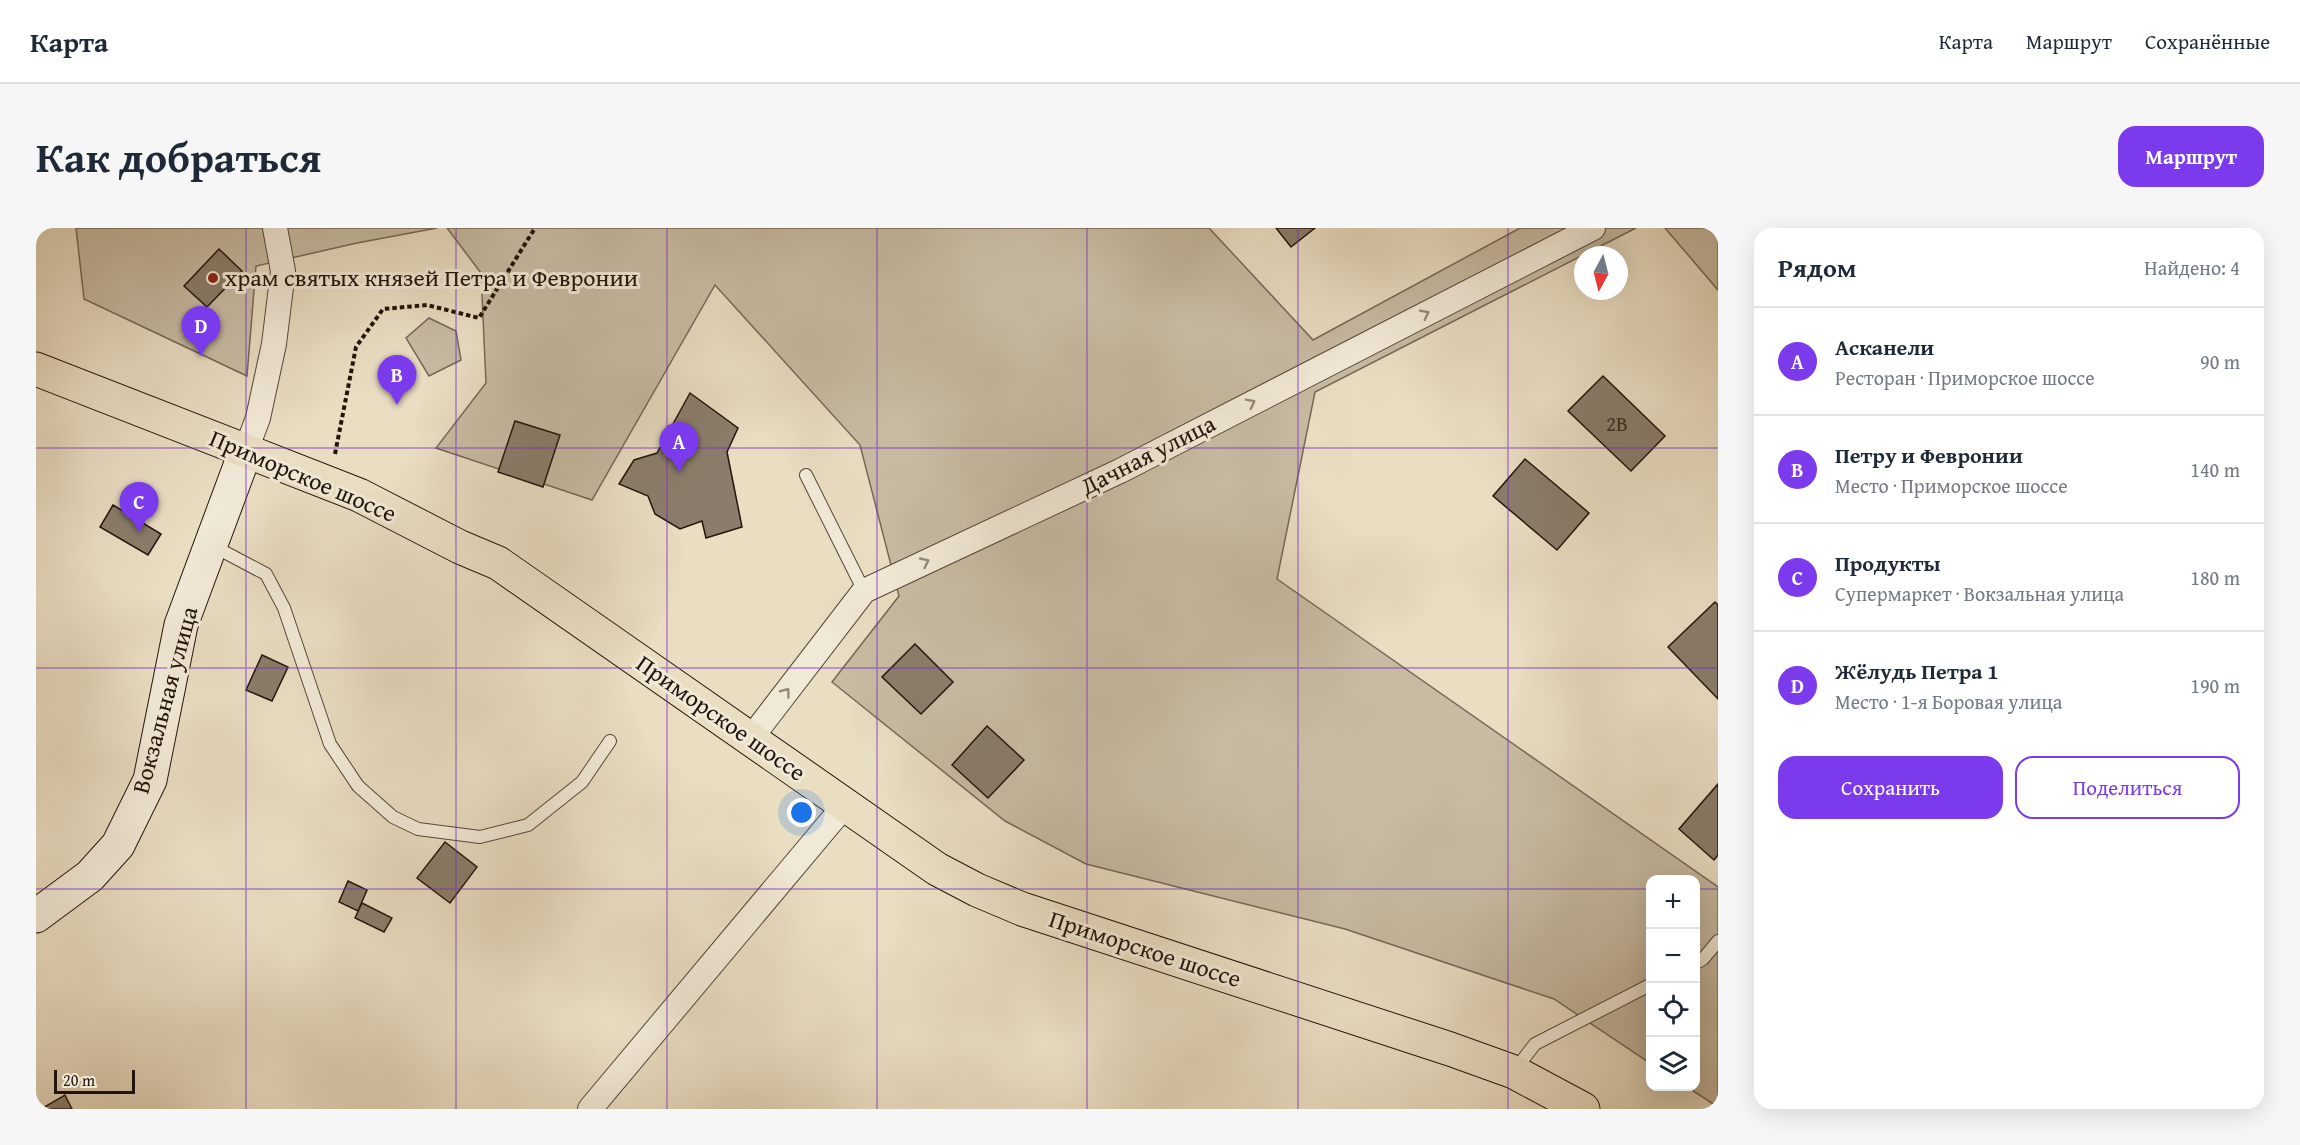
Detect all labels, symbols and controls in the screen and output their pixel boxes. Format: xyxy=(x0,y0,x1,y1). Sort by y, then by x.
text: Карта xyxy=(30,21,108,62)
text: Карта xyxy=(1939,26,1993,57)
text: Маршрут xyxy=(2026,26,2112,57)
text: Сохранённые xyxy=(2145,26,2270,57)
text: Как добраться xyxy=(36,126,321,187)
button: Маршрут xyxy=(2118,126,2264,187)
north arrow xyxy=(1574,246,1628,300)
text: Рядом xyxy=(1778,248,1856,287)
text: Найдено: 4 xyxy=(2144,253,2240,282)
place label: храм святых князей Петра и Февронии xyxy=(225,260,638,295)
marker: храм святых князей Петра и Февронии xyxy=(206,271,220,285)
pin: D xyxy=(182,306,220,356)
one-way arrow xyxy=(1419,310,1430,322)
text: Асканели xyxy=(1835,331,1934,363)
text: A xyxy=(1791,347,1804,376)
text: 90 m xyxy=(2200,347,2240,376)
pin: B xyxy=(378,356,416,405)
text: Ресторан · Приморское шоссе xyxy=(1835,363,2095,392)
one-way arrow xyxy=(1245,399,1256,411)
street label: Дачная улица xyxy=(1073,405,1222,504)
house number: 2В xyxy=(1606,408,1628,439)
street label: Приморское шоссе xyxy=(204,420,402,531)
pin: A xyxy=(660,422,698,472)
text: Петру и Февронии xyxy=(1835,439,2023,471)
text: B xyxy=(1791,455,1804,484)
text: 140 m xyxy=(2190,455,2240,484)
text: Место · Приморское шоссе xyxy=(1835,471,2068,500)
pin: C xyxy=(120,482,158,532)
text: Продукты xyxy=(1835,547,1941,579)
one-way arrow xyxy=(919,558,930,570)
text: C xyxy=(1792,563,1803,592)
text: 180 m xyxy=(2190,563,2240,592)
text: Супермаркет · Вокзальная улица xyxy=(1835,579,2124,608)
street label: Вокзальная улица xyxy=(123,602,206,797)
street label: Приморское шоссе xyxy=(629,646,813,789)
text: Жёлудь Петра 1 xyxy=(1835,655,1999,687)
text: D xyxy=(1791,671,1804,700)
text: 190 m xyxy=(2190,671,2240,700)
one-way arrow xyxy=(779,687,790,698)
text: Место · 1-я Боровая улица xyxy=(1835,687,2062,716)
button: Сохранить xyxy=(1778,756,2003,819)
button: Поделиться xyxy=(2015,756,2240,819)
your location xyxy=(787,798,816,827)
map controls xyxy=(1646,875,1700,1091)
button: + xyxy=(1646,875,1700,929)
street label: Приморское шоссе xyxy=(1045,901,1246,996)
button: − xyxy=(1646,929,1700,983)
button: locate xyxy=(1646,983,1700,1037)
button: layers xyxy=(1646,1037,1700,1091)
scale bar xyxy=(54,1067,135,1094)
text: 20 m xyxy=(63,1068,95,1092)

